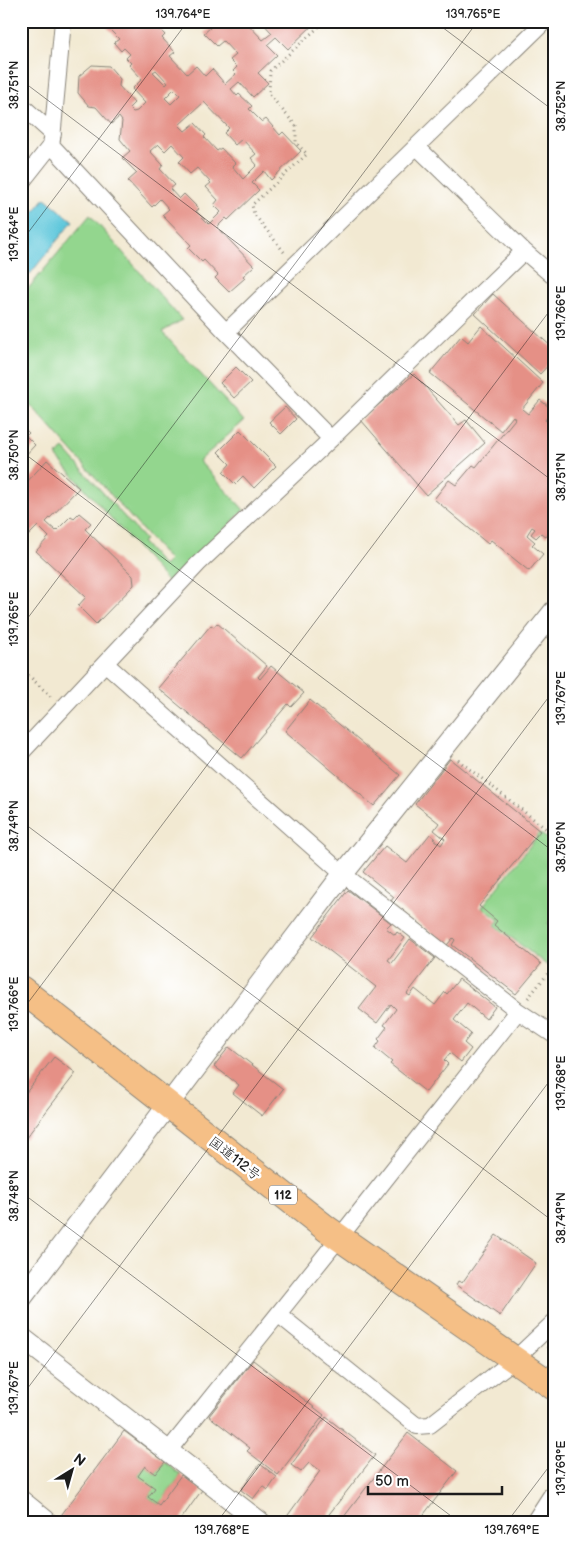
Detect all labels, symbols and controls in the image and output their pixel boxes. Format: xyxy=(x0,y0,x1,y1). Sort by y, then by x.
text: 139.764°E xyxy=(156,7,210,22)
text: 139.765°E xyxy=(446,7,500,22)
text: 38.751°N xyxy=(7,61,22,109)
text: 38.752°N xyxy=(554,81,569,131)
text: 139.764°E xyxy=(7,207,22,261)
text: 139.766°E xyxy=(554,285,569,341)
text: 38.750°N xyxy=(7,429,22,481)
text: 38.751°N xyxy=(554,453,569,501)
text: 139.765°E xyxy=(7,592,22,646)
text: 139.767°E xyxy=(554,671,569,725)
text: 38.749°N xyxy=(7,800,22,852)
text: 38.750°N xyxy=(554,821,569,873)
text: 139.766°E xyxy=(7,976,22,1032)
text: 139.768°E xyxy=(554,1055,569,1110)
street label: 国道112号 xyxy=(205,1133,264,1184)
text: 38.748°N xyxy=(7,1170,22,1222)
road number: 112 xyxy=(269,1186,297,1204)
text: 38.749°N xyxy=(554,1192,569,1244)
text: 139.767°E xyxy=(7,1361,22,1415)
text: 139.769°E xyxy=(554,1440,569,1495)
north arrow xyxy=(48,1446,98,1496)
text: N xyxy=(70,1450,89,1470)
scale bar xyxy=(368,1463,501,1495)
text: 50 m xyxy=(375,1472,409,1491)
text: 139.768°E xyxy=(195,1523,250,1538)
text: 139.769°E xyxy=(485,1523,540,1538)

